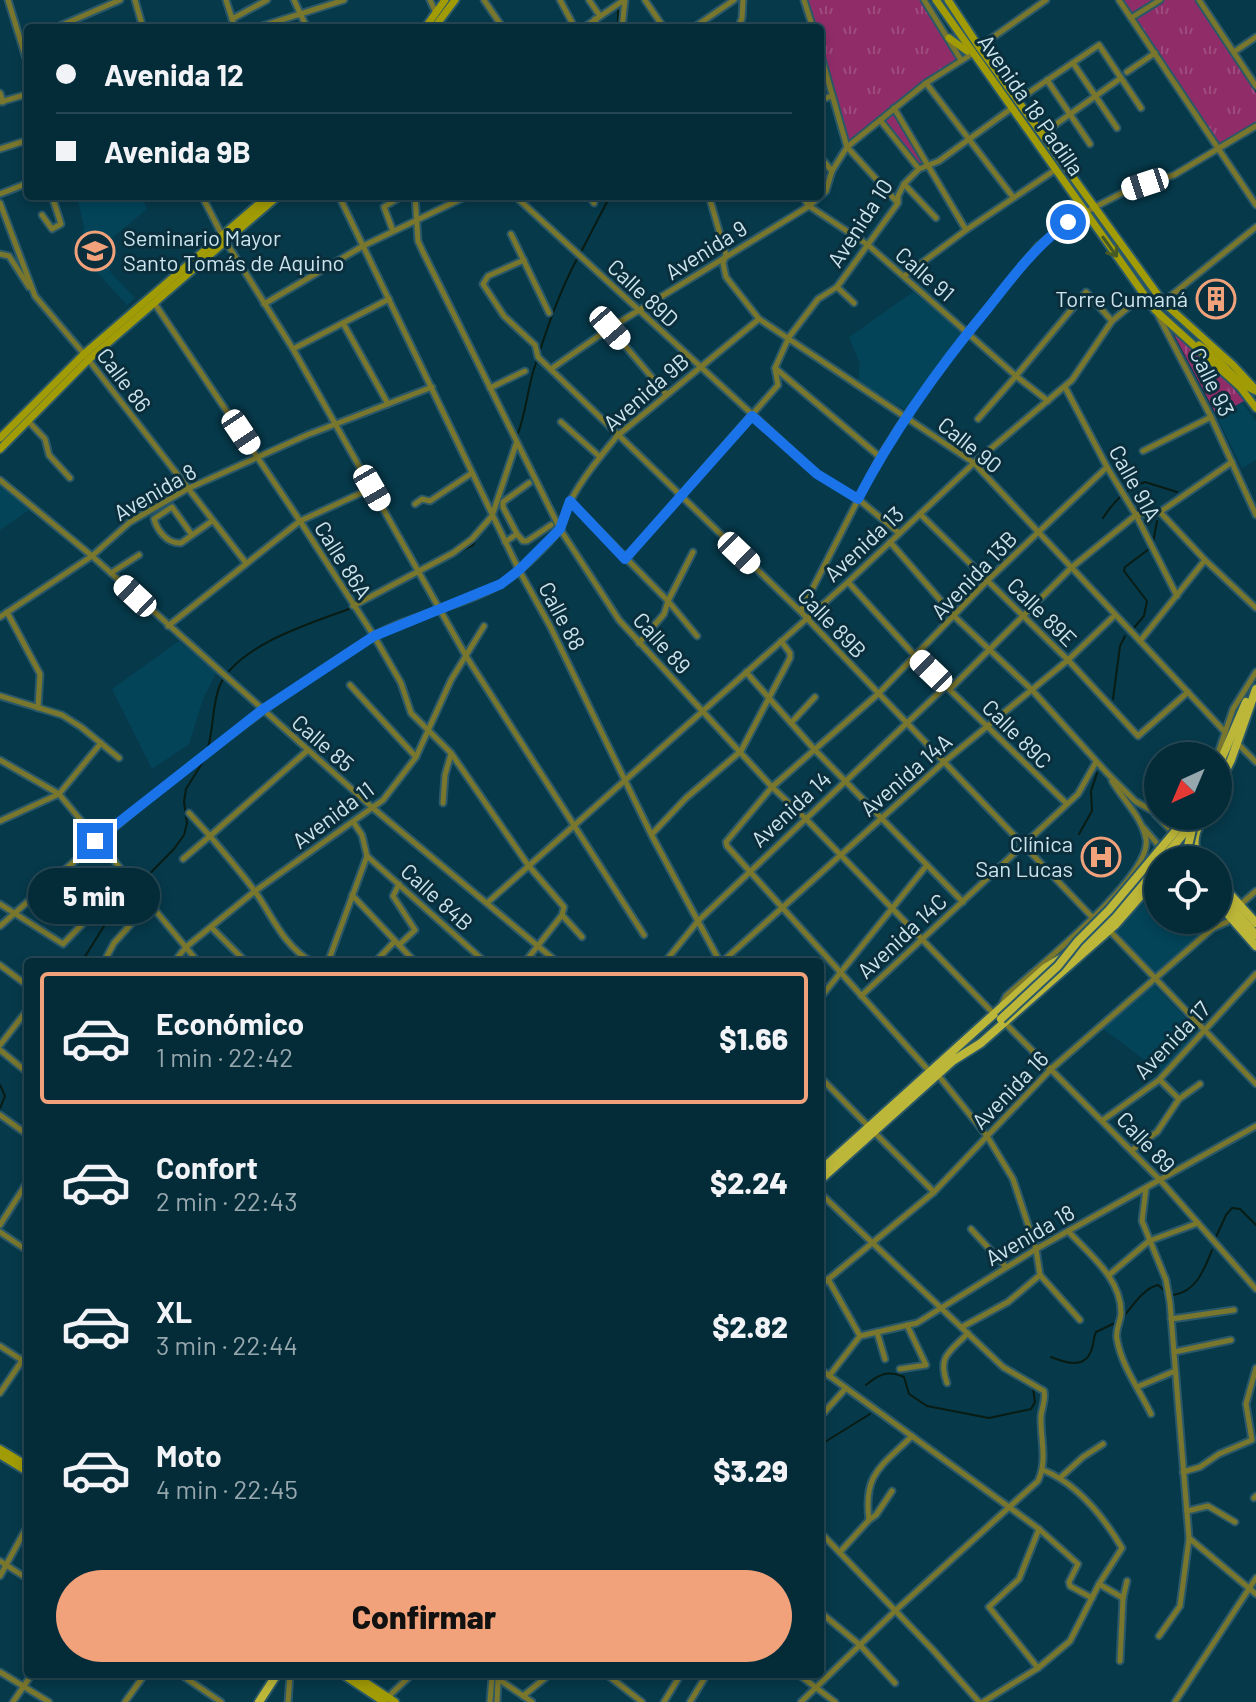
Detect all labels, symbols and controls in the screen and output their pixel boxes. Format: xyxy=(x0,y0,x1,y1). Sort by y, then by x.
street label: Avenida 18 Padilla xyxy=(973,29,1090,180)
text: Avenida 12 xyxy=(104,56,244,92)
text: Avenida 9B xyxy=(104,133,251,169)
car xyxy=(1118,165,1172,203)
street label: Avenida 10 xyxy=(821,174,897,271)
route start xyxy=(1050,204,1086,240)
street label: Avenida 9 xyxy=(660,214,751,284)
place label: Seminario Mayor Santo Tomás de Aquino xyxy=(123,224,345,275)
school or university icon: Seminario Mayor Santo Tomás de Aquino xyxy=(74,230,116,272)
one-way arrow xyxy=(1101,236,1118,257)
street label: Calle 91 xyxy=(891,241,960,306)
street label: Calle 89D xyxy=(603,253,684,332)
building icon: Torre Cumaná xyxy=(1195,278,1237,320)
place label: Torre Cumaná xyxy=(1055,285,1188,311)
car xyxy=(585,302,635,354)
street label: Calle 86 xyxy=(92,342,157,417)
street label: Calle 93 xyxy=(1185,343,1241,420)
street label: Avenida 9B xyxy=(597,347,693,435)
car xyxy=(218,405,264,459)
street label: Calle 90 xyxy=(933,411,1008,478)
street label: Calle 91A xyxy=(1104,440,1167,525)
street label: Avenida 8 xyxy=(109,457,200,525)
car xyxy=(350,461,394,515)
street label: Avenida 13 xyxy=(818,500,908,586)
street label: Calle 86A xyxy=(310,516,378,603)
street label: Avenida 13B xyxy=(925,525,1022,624)
car xyxy=(713,528,765,578)
car xyxy=(109,571,161,621)
street label: Calle 89E xyxy=(1003,571,1083,651)
street label: Calle 88 xyxy=(534,577,592,654)
street label: Calle 89B xyxy=(793,582,872,663)
street label: Calle 89 xyxy=(628,606,697,678)
car xyxy=(905,646,957,696)
street label: Calle 89C xyxy=(978,693,1058,773)
street label: Calle 85 xyxy=(287,708,360,776)
street label: Avenida 14A xyxy=(854,727,956,821)
north arrow xyxy=(1144,742,1232,830)
map controls xyxy=(1144,742,1232,934)
street label: Avenida 14 xyxy=(745,765,836,852)
street label: Avenida 11 xyxy=(287,775,378,853)
route end xyxy=(77,823,113,859)
place label: Clínica San Lucas xyxy=(975,830,1073,881)
hospital icon: Clínica San Lucas xyxy=(1080,836,1122,878)
button: locate xyxy=(1144,846,1232,934)
street label: Calle 84B xyxy=(396,857,479,935)
callout: 5 min xyxy=(29,869,161,925)
text: 5 min xyxy=(63,880,125,911)
street label: Avenida 14C xyxy=(851,887,951,983)
street label: Avenida 17 xyxy=(1128,995,1215,1084)
icon: car xyxy=(60,1002,132,1074)
text: Económico xyxy=(156,1005,304,1041)
text: $1.66 xyxy=(719,1020,788,1056)
text: 1 min · 22:42 xyxy=(156,1041,293,1072)
street label: Avenida 16 xyxy=(966,1045,1053,1134)
street label: Calle 89 xyxy=(1112,1106,1181,1177)
icon: car xyxy=(60,1146,132,1218)
text: Confort xyxy=(156,1149,258,1185)
text: $2.24 xyxy=(710,1164,788,1200)
text: 2 min · 22:43 xyxy=(156,1185,298,1216)
street label: Avenida 18 xyxy=(980,1198,1079,1270)
icon: car xyxy=(60,1290,132,1362)
text: XL xyxy=(156,1293,192,1329)
text: $2.82 xyxy=(712,1308,788,1344)
text: 3 min · 22:44 xyxy=(156,1329,298,1360)
icon: car xyxy=(60,1434,132,1506)
text: Moto xyxy=(156,1437,222,1473)
text: $3.29 xyxy=(713,1452,788,1488)
text: 4 min · 22:45 xyxy=(156,1473,298,1504)
button: Confirmar xyxy=(56,1570,792,1662)

